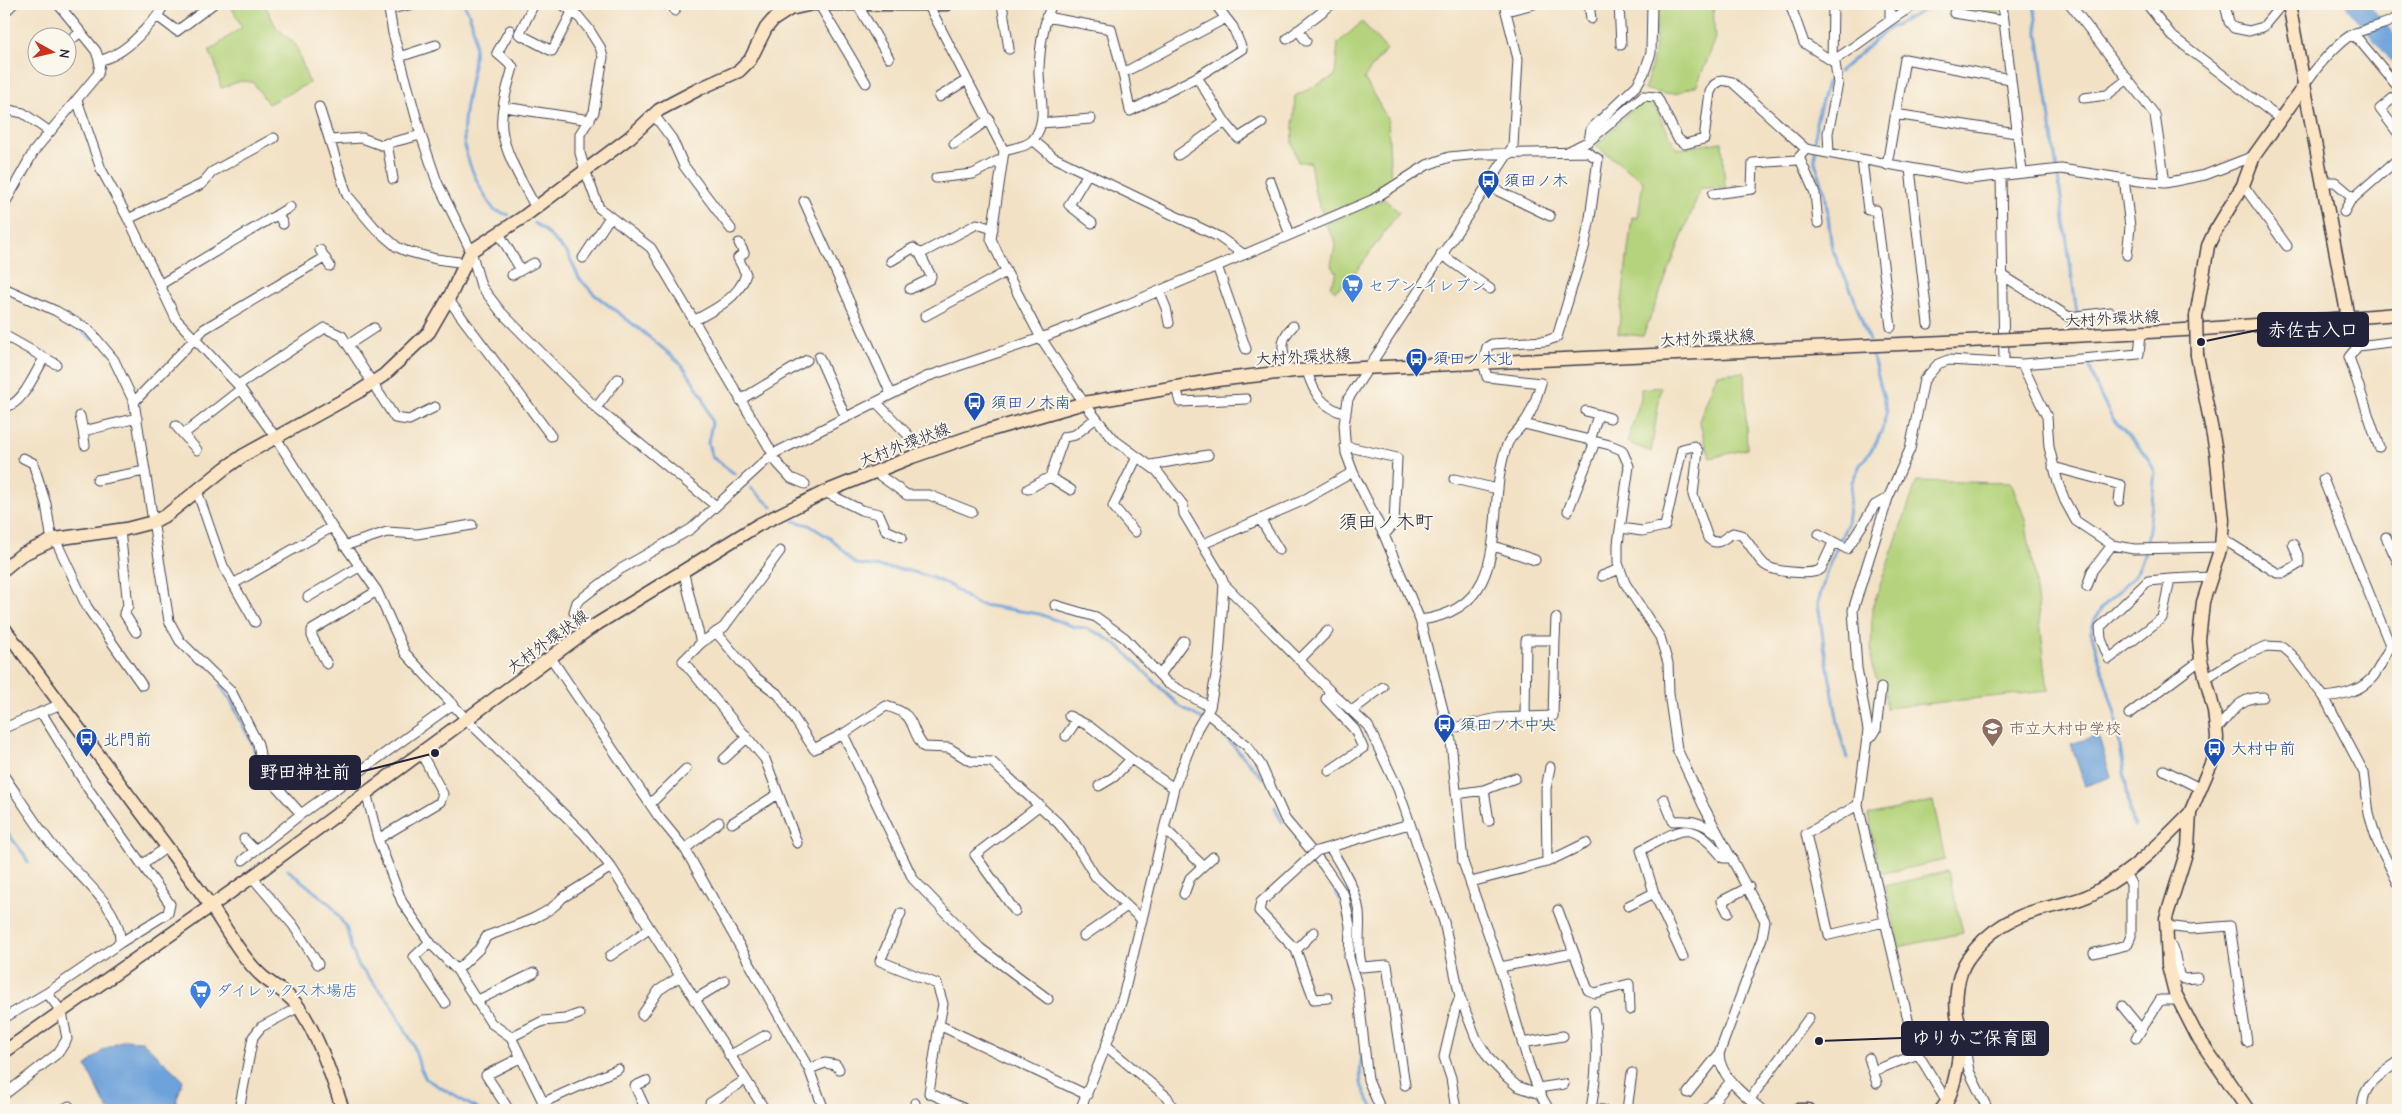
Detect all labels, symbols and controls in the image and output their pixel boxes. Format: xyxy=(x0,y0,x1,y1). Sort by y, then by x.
north arrow xyxy=(28,28,78,78)
text: N xyxy=(55,48,73,59)
bus stop icon: 須田ノ木 xyxy=(1476,168,1500,199)
place label: 須田ノ木 xyxy=(1504,172,1568,190)
supermarket icon: セブン-イレブン xyxy=(1340,273,1364,304)
place label: セブン-イレブン xyxy=(1368,277,1486,295)
street label: 大村外環状線 xyxy=(2064,307,2160,330)
callout: 赤佐古入口 xyxy=(2258,313,2368,346)
text: 赤佐古入口 xyxy=(2268,320,2358,341)
street label: 大村外環状線 xyxy=(1659,326,1755,349)
street label: 大村外環状線 xyxy=(1255,345,1351,368)
bus stop icon: 須田ノ木北 xyxy=(1405,346,1429,377)
place label: 須田ノ木北 xyxy=(1433,350,1513,368)
bus stop icon: 須田ノ木南 xyxy=(963,390,987,421)
place label: 須田ノ木南 xyxy=(991,394,1071,412)
street label: 大村外環状線 xyxy=(856,419,952,471)
district label: 須田ノ木町 xyxy=(1338,511,1434,533)
street label: 大村外環状線 xyxy=(503,606,592,677)
bus stop icon: 須田ノ木中央 xyxy=(1432,712,1456,743)
place label: 須田ノ木中央 xyxy=(1460,716,1556,734)
school or university icon: 市立大村中学校 xyxy=(1981,716,2005,747)
place label: 市立大村中学校 xyxy=(2009,720,2121,738)
bus stop icon: 北門前 xyxy=(75,727,99,758)
place label: 北門前 xyxy=(103,731,151,749)
bus stop icon: 大村中前 xyxy=(2203,736,2227,767)
place label: 大村中前 xyxy=(2231,740,2295,758)
callout: 野田神社前 xyxy=(250,756,360,789)
text: 野田神社前 xyxy=(260,762,350,783)
supermarket icon: ダイレックス木場店 xyxy=(188,978,212,1009)
place label: ダイレックス木場店 xyxy=(216,982,358,1000)
callout: ゆりかご保育園 xyxy=(1902,1022,2048,1055)
text: ゆりかご保育園 xyxy=(1912,1028,2038,1049)

